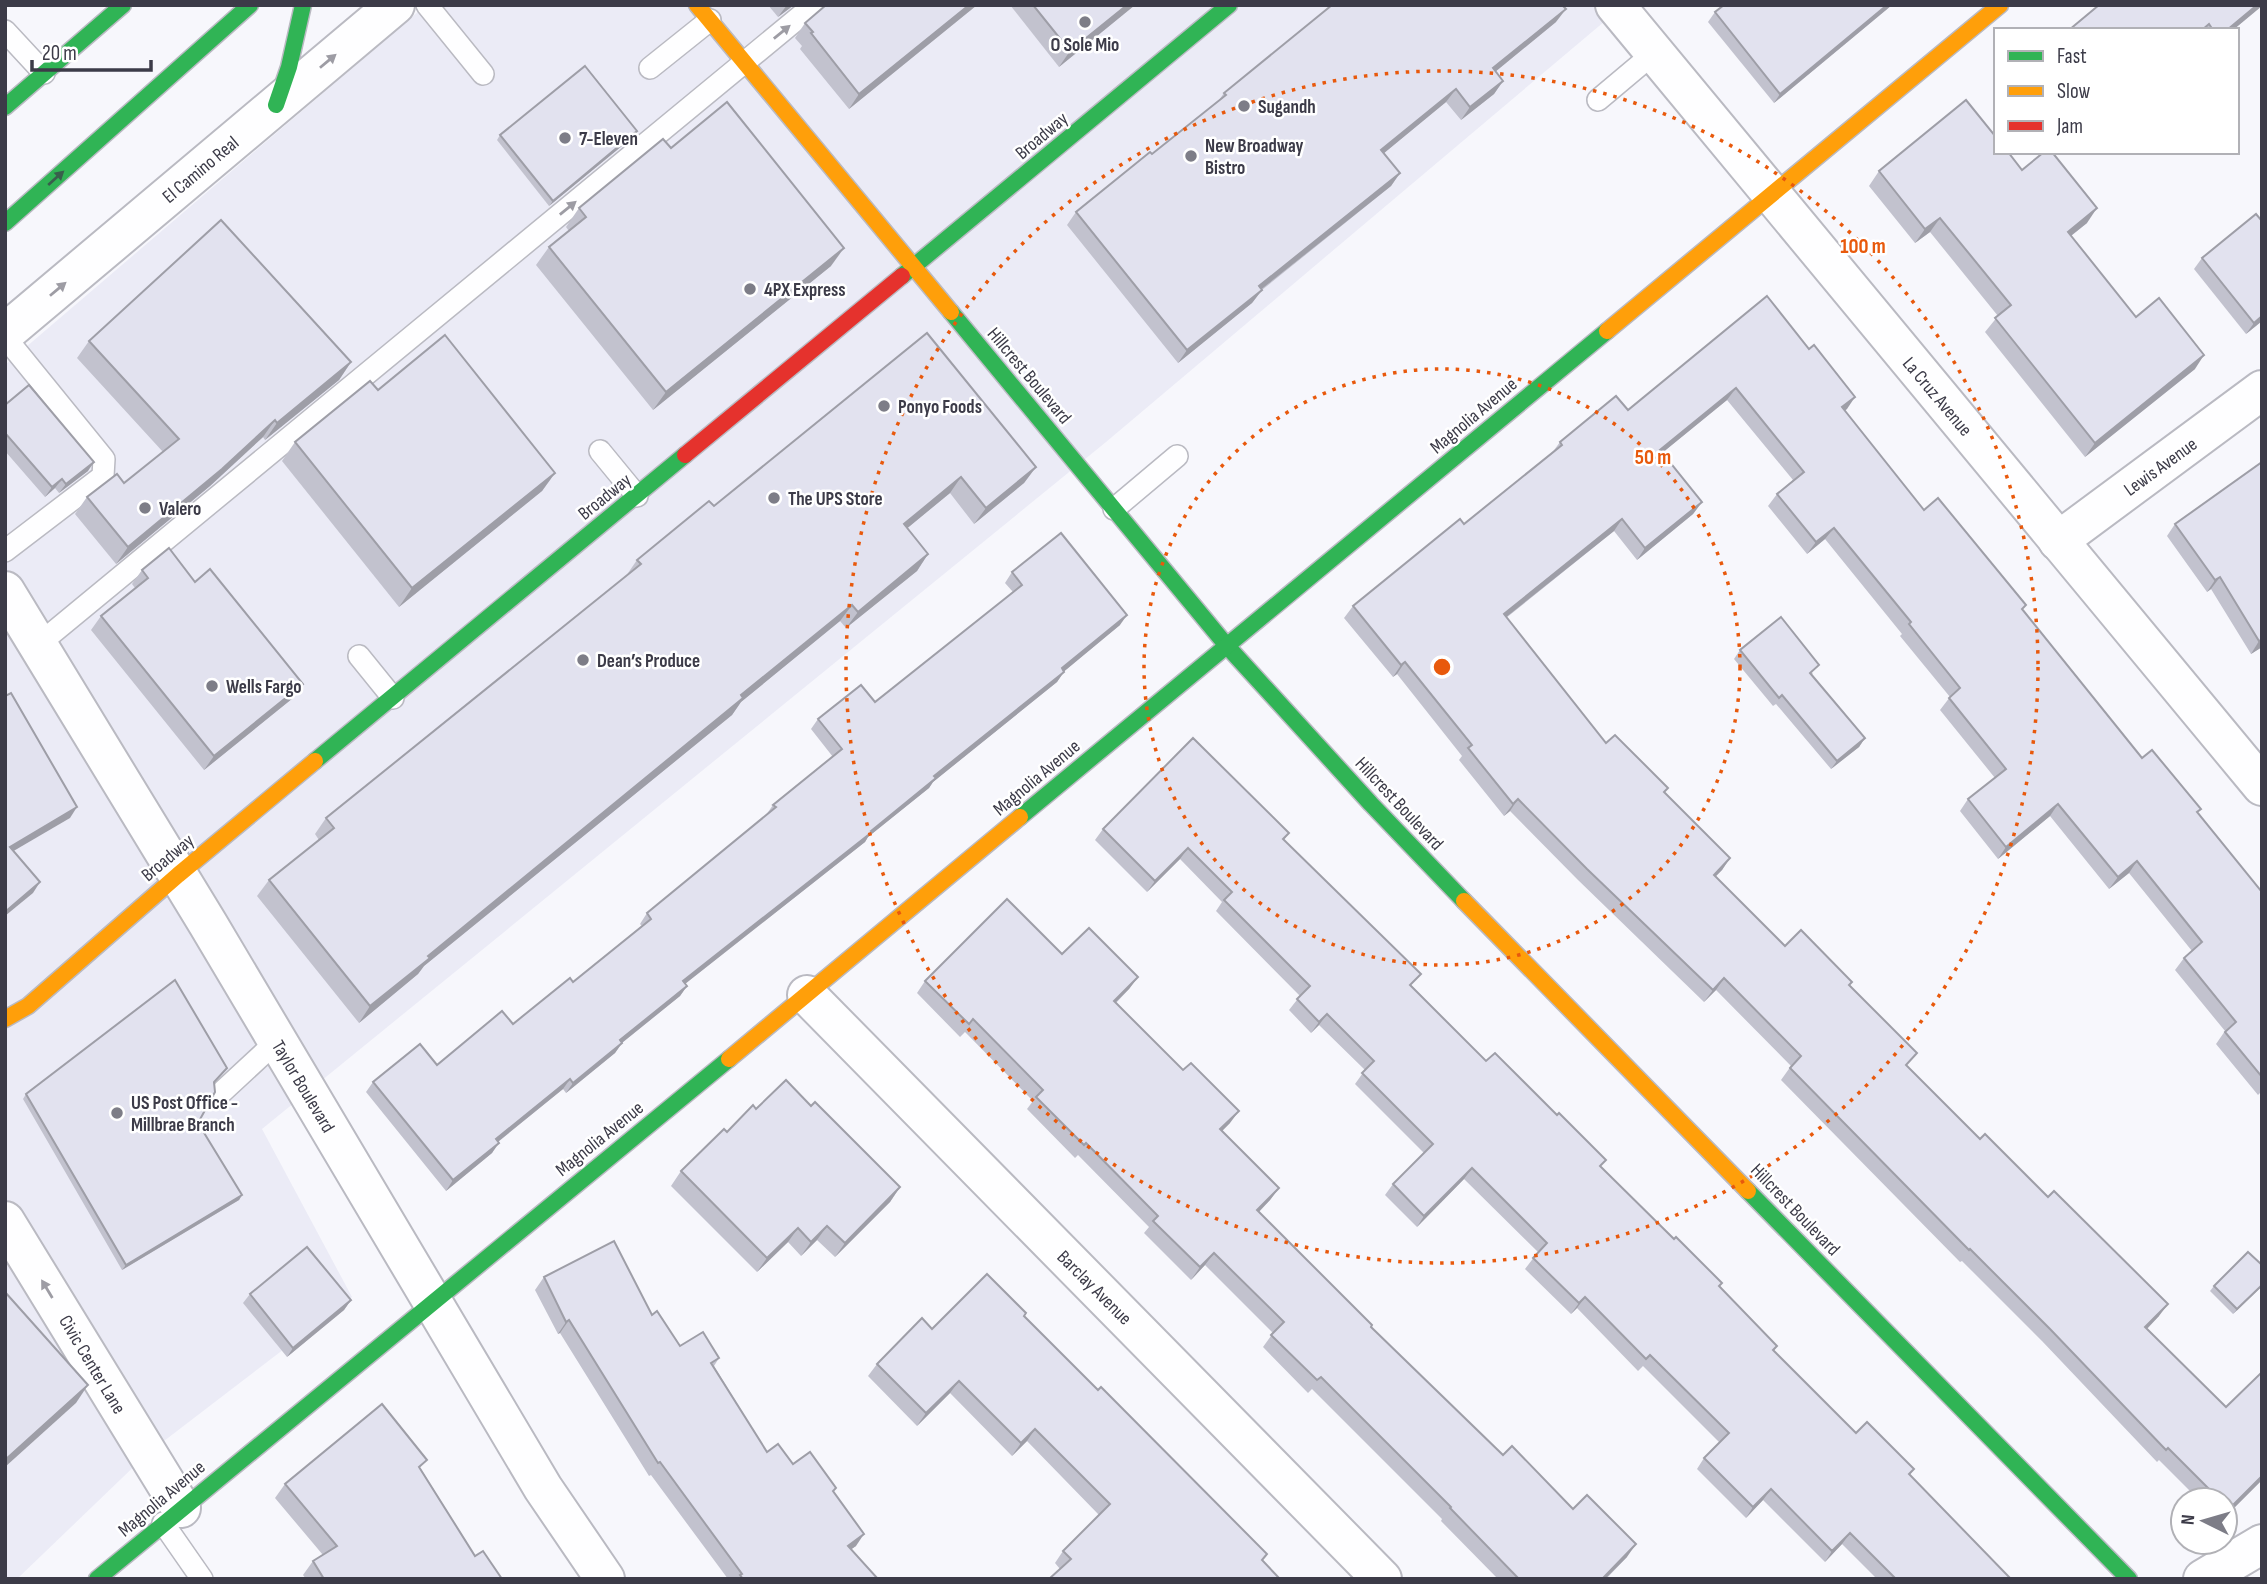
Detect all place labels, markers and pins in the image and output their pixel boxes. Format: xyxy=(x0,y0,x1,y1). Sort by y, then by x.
marker: O Sole Mio xyxy=(1077,14,1093,30)
place label: O Sole Mio xyxy=(1051,34,1119,57)
place label: Sugandh xyxy=(1258,96,1316,119)
marker: Sugandh xyxy=(1236,98,1252,114)
place label: 7-Eleven xyxy=(579,128,638,151)
marker: 7-Eleven xyxy=(557,130,573,146)
place label: New Broadway Bistro xyxy=(1205,135,1304,180)
marker: New Broadway Bistro xyxy=(1183,148,1199,164)
place label: 4PX Express xyxy=(764,279,846,302)
marker: 4PX Express xyxy=(742,281,758,297)
place label: Ponyo Foods xyxy=(898,396,982,419)
marker: Ponyo Foods xyxy=(876,398,892,414)
place label: The UPS Store xyxy=(788,488,883,511)
marker: The UPS Store xyxy=(766,490,782,506)
place label: Valero xyxy=(159,498,201,521)
marker: Valero xyxy=(137,500,153,516)
place label: Dean’s Produce xyxy=(597,650,700,673)
marker: Dean’s Produce xyxy=(575,652,591,668)
centre of rings xyxy=(1430,655,1454,679)
place label: Wells Fargo xyxy=(226,676,302,699)
marker: Wells Fargo xyxy=(204,678,220,694)
place label: US Post Office - Millbrae Branch xyxy=(131,1092,238,1137)
marker: US Post Office - Millbrae Branch xyxy=(109,1105,125,1121)

